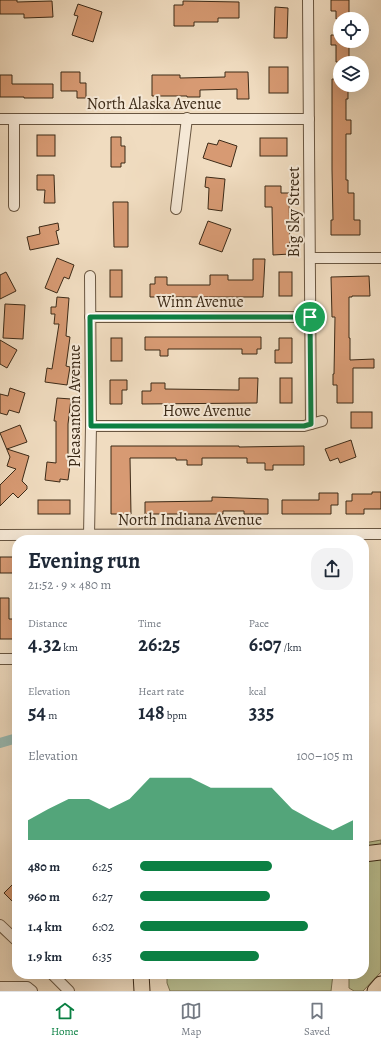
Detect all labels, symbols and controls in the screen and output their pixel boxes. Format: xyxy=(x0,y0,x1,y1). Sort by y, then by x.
map controls xyxy=(333,12,369,92)
button: locate xyxy=(333,12,369,48)
button: layers xyxy=(333,56,369,92)
street label: North Alaska Avenue xyxy=(87,93,222,115)
street label: Big Sky Street xyxy=(283,166,305,258)
street label: Winn Avenue xyxy=(155,291,244,313)
pin xyxy=(293,300,327,334)
icon: arrive xyxy=(299,306,321,328)
street label: Pleasanton Avenue xyxy=(64,345,86,467)
street label: Howe Avenue xyxy=(163,400,251,422)
street label: North Indiana Avenue xyxy=(118,509,262,531)
text: Evening run xyxy=(28,546,140,576)
button: share xyxy=(311,548,353,590)
text: 21:52 · 9 × 480 m xyxy=(28,576,111,593)
text: Distance xyxy=(28,616,67,631)
text: Time xyxy=(138,616,161,631)
text: Pace xyxy=(249,616,269,631)
text: 4.32 xyxy=(28,631,61,658)
text: 26:25 xyxy=(138,631,180,658)
text: 6:07 xyxy=(249,631,281,658)
text: km xyxy=(61,640,78,655)
text: /km xyxy=(281,640,302,655)
text: Elevation xyxy=(28,684,70,699)
text: Heart rate xyxy=(138,684,184,699)
text: kcal xyxy=(249,684,266,699)
text: 54 xyxy=(28,699,46,726)
text: 148 xyxy=(138,699,165,726)
text: 335 xyxy=(249,699,274,726)
text: m xyxy=(46,708,57,723)
text: bpm xyxy=(165,708,187,723)
text: Elevation xyxy=(28,747,78,764)
text: 100–105 m xyxy=(296,747,353,764)
text: 480 m xyxy=(28,858,60,875)
text: 6:25 xyxy=(92,858,113,875)
text: 960 m xyxy=(28,888,60,905)
text: 6:27 xyxy=(92,888,113,905)
text: 1.4 km xyxy=(28,918,62,935)
text: 6:02 xyxy=(92,918,114,935)
text: 1.9 km xyxy=(28,948,62,965)
text: 6:35 xyxy=(92,948,112,965)
tab: Home xyxy=(51,1000,79,1039)
tab: Map xyxy=(180,1000,202,1039)
tab: Saved xyxy=(304,1000,330,1039)

